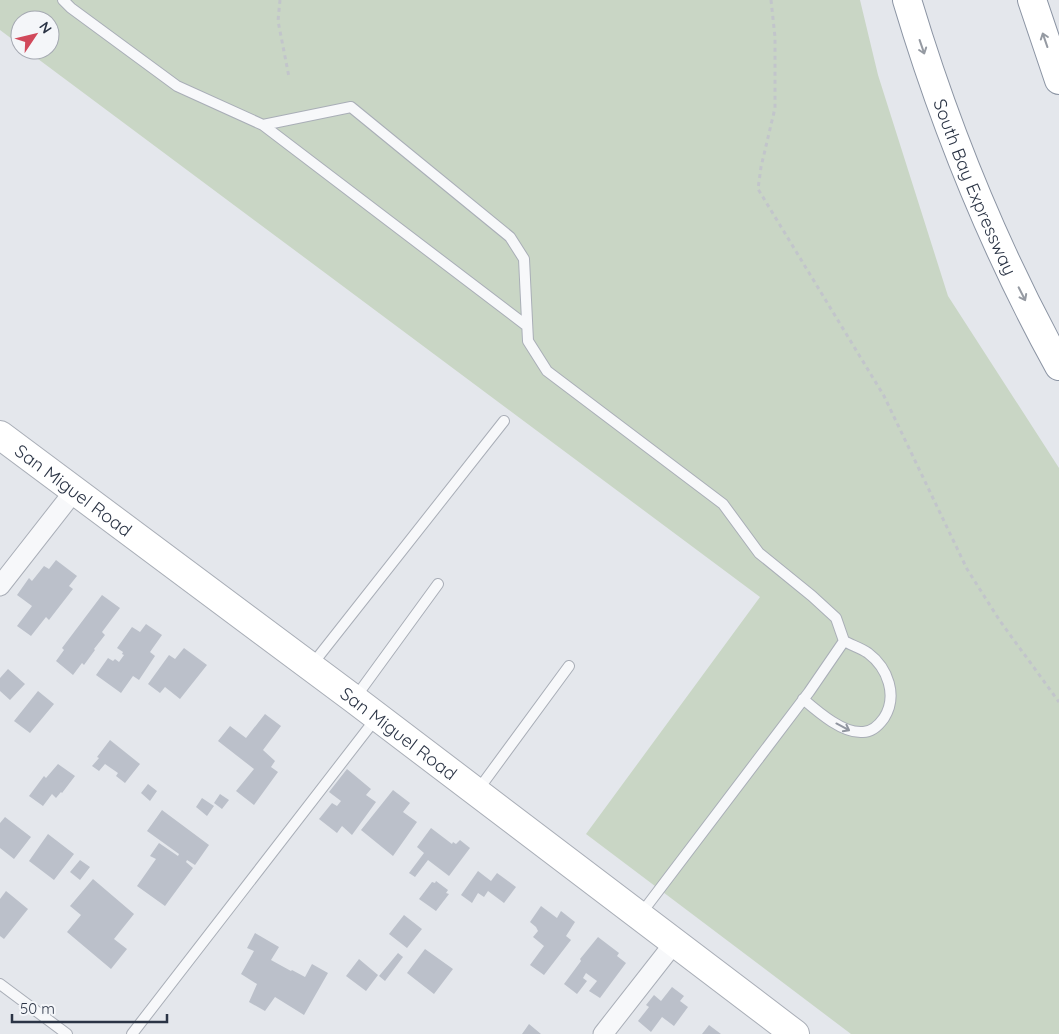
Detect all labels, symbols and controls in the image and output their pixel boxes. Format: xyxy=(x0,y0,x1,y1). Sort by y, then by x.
north arrow xyxy=(10,10,60,60)
text: N xyxy=(35,18,56,37)
one-way arrow xyxy=(1040,33,1049,48)
one-way arrow xyxy=(917,38,927,54)
street label: South Bay Expressway xyxy=(929,96,1022,279)
one-way arrow xyxy=(1017,287,1027,302)
street label: San Miguel Road xyxy=(11,439,137,541)
street label: San Miguel Road xyxy=(336,682,462,785)
one-way arrow xyxy=(835,722,849,732)
scale bar xyxy=(12,992,168,1024)
text: 50 m xyxy=(20,999,55,1018)

